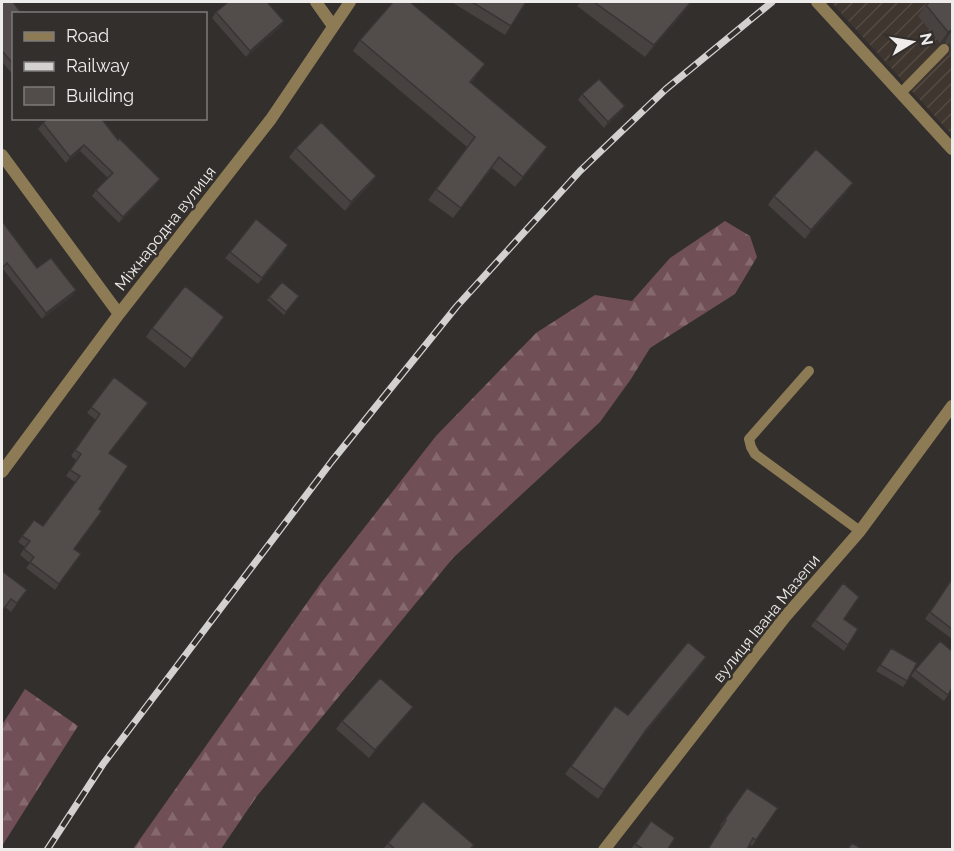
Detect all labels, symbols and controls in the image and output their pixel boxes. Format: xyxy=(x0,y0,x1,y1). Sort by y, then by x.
legend xyxy=(12,12,207,120)
north arrow xyxy=(882,12,942,72)
text: Road xyxy=(66,25,109,46)
text: N xyxy=(916,31,937,47)
text: Railway xyxy=(66,55,130,76)
text: Building xyxy=(66,85,134,106)
street label: Міжнародна вулиця xyxy=(111,162,220,294)
street label: вулиця Івана Мазепи xyxy=(709,551,824,686)

